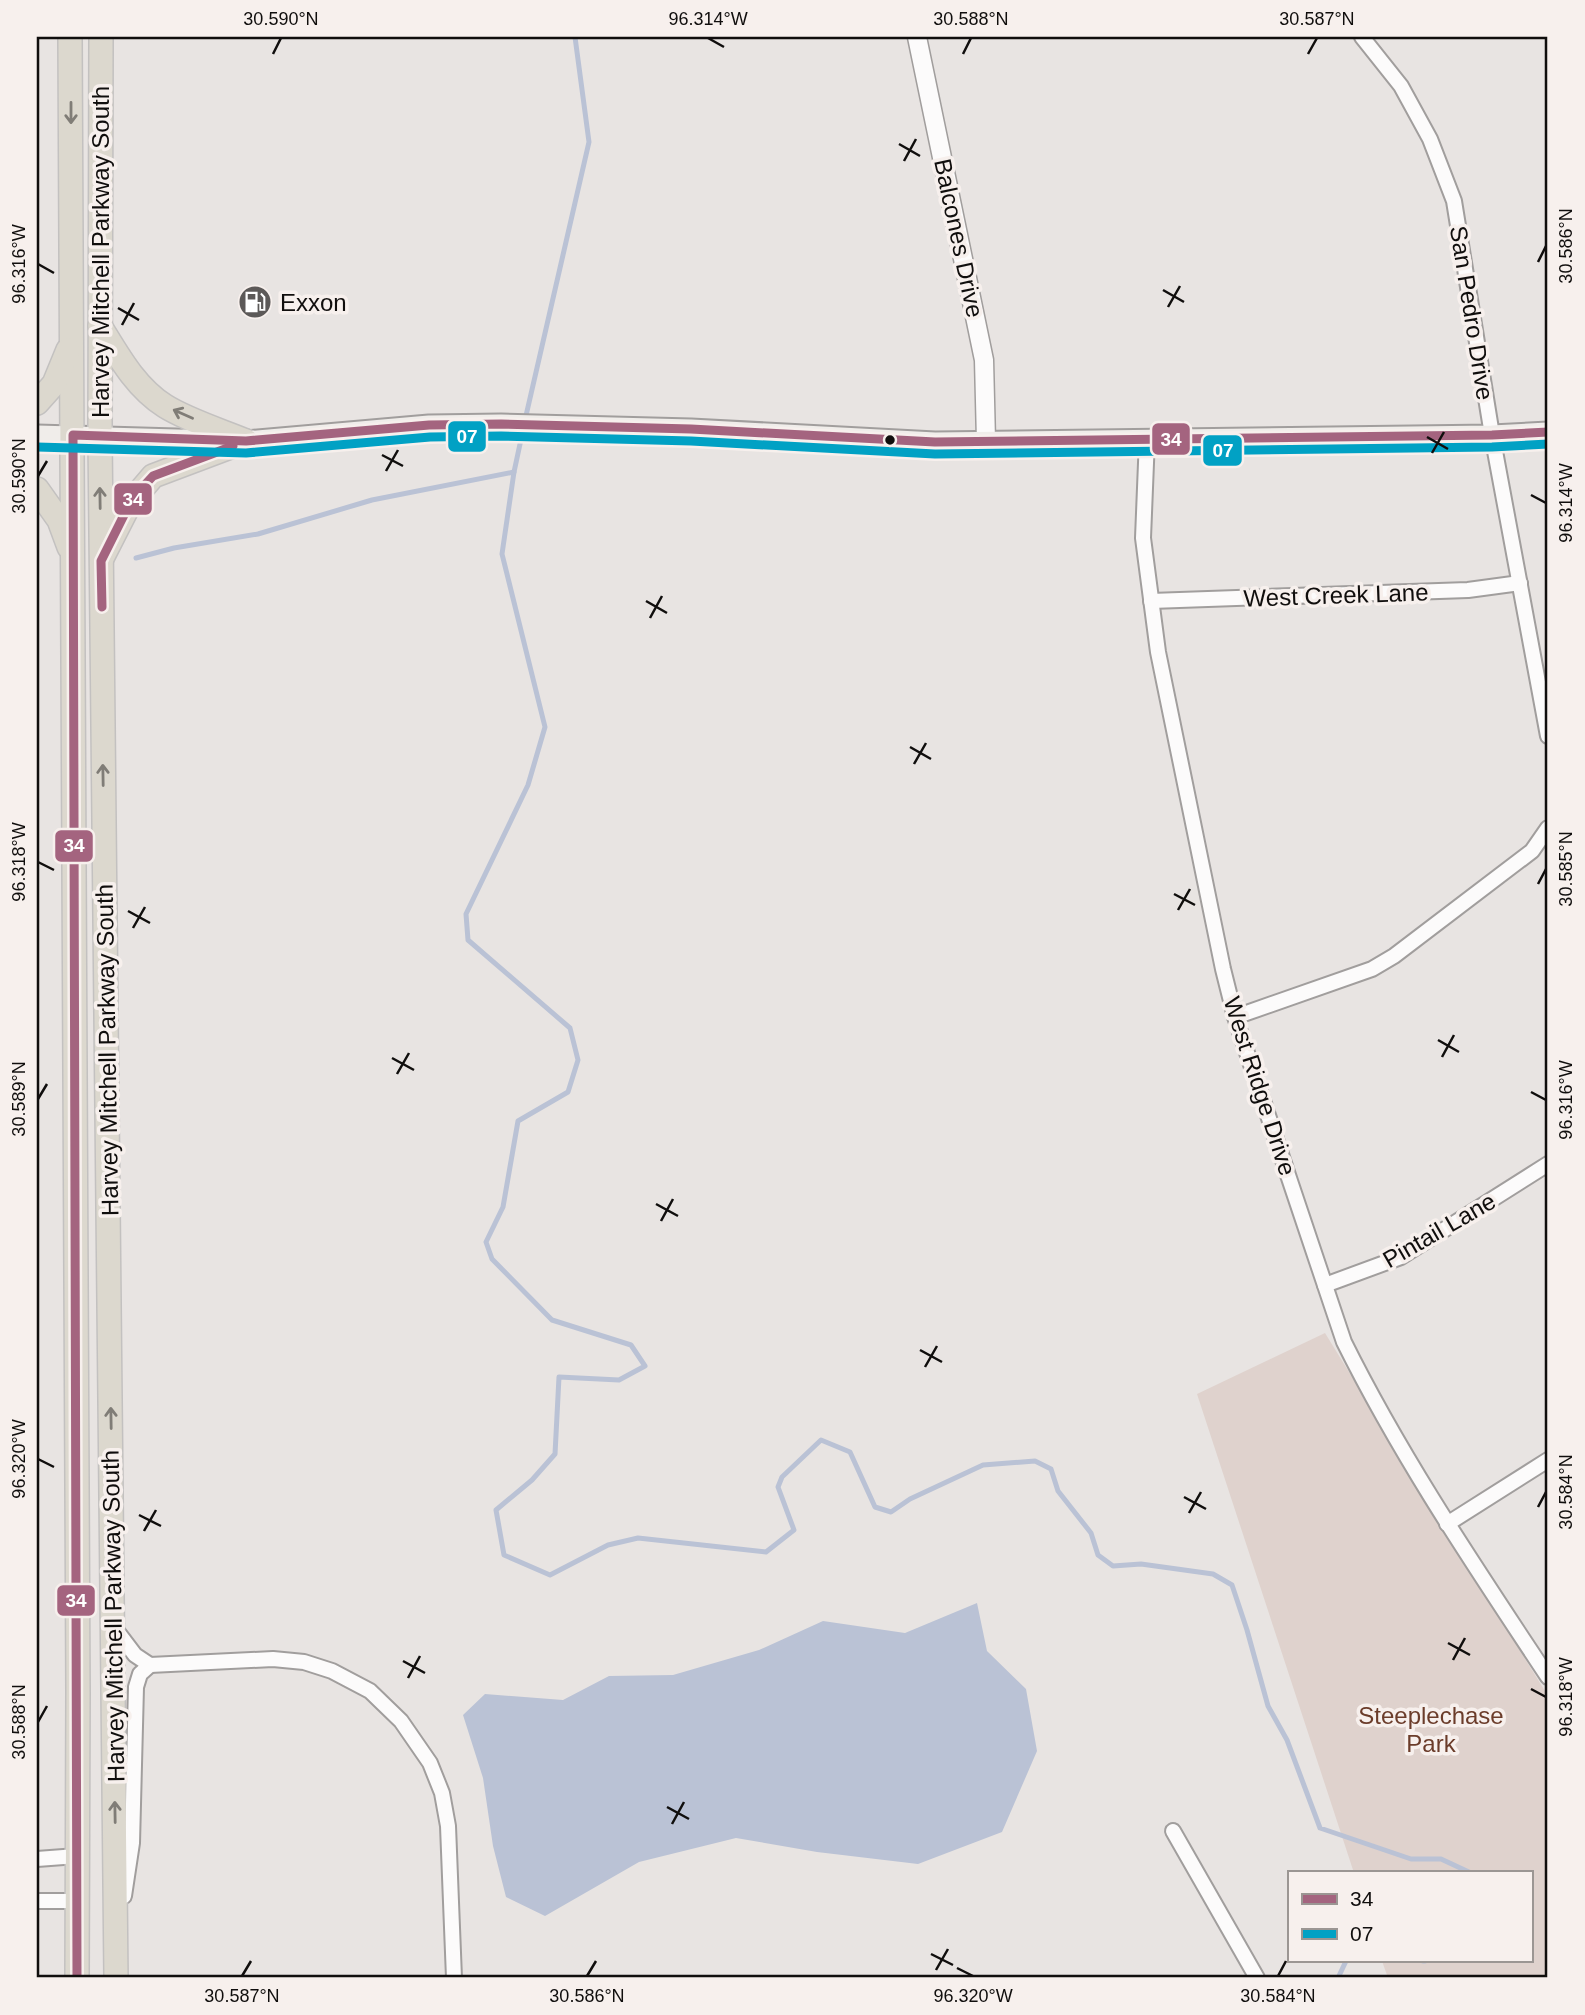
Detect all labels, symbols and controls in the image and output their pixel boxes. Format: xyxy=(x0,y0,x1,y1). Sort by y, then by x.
text: 30.590°N xyxy=(243,9,319,29)
text: 96.314°W xyxy=(668,9,748,29)
text: 30.588°N xyxy=(933,9,1009,29)
text: 30.587°N xyxy=(1279,9,1355,29)
street label: Harvey Mitchell Parkway South xyxy=(87,86,114,418)
one-way arrow xyxy=(64,101,78,124)
street label: Balcones Drive xyxy=(929,156,989,320)
text: 30.586°N xyxy=(1556,208,1576,284)
text: 96.316°W xyxy=(9,224,29,304)
street label: San Pedro Drive xyxy=(1445,224,1499,402)
fuel station icon: Exxon xyxy=(236,283,274,321)
place label: Exxon xyxy=(280,289,347,316)
one-way arrow xyxy=(173,407,195,420)
line badge: 07 xyxy=(447,420,487,453)
line badge: 34 xyxy=(1151,422,1191,456)
text: 07 xyxy=(456,426,478,447)
text: 34 xyxy=(1160,429,1182,450)
unlabelled marker xyxy=(883,433,897,447)
line badge: 07 xyxy=(1202,434,1243,467)
text: 30.590°N xyxy=(9,438,29,514)
text: 07 xyxy=(1212,440,1234,461)
text: 96.314°W xyxy=(1556,463,1576,543)
line badge: 34 xyxy=(113,482,153,516)
one-way arrow xyxy=(93,487,107,510)
text: 34 xyxy=(122,489,144,510)
street label: West Creek Lane xyxy=(1243,578,1429,612)
one-way arrow xyxy=(97,764,110,787)
text: 96.318°W xyxy=(9,822,29,902)
line badge: 34 xyxy=(54,829,94,863)
text: 30.585°N xyxy=(1556,831,1576,907)
text: 34 xyxy=(63,835,85,856)
street label: Harvey Mitchell Parkway South xyxy=(91,884,123,1216)
street label: West Ridge Drive xyxy=(1218,993,1302,1179)
text: 96.316°W xyxy=(1556,1060,1576,1140)
text: 30.589°N xyxy=(9,1061,29,1137)
street label: Pintail Lane xyxy=(1378,1187,1500,1273)
one-way arrow xyxy=(104,1406,118,1429)
text: 96.320°W xyxy=(9,1419,29,1499)
street label: Harvey Mitchell Parkway South xyxy=(97,1450,129,1782)
text: 30.584°N xyxy=(1556,1454,1576,1530)
line badge: 34 xyxy=(56,1584,96,1617)
text: 34 xyxy=(65,1590,87,1611)
text: 96.318°W xyxy=(1556,1657,1576,1737)
text: 30.588°N xyxy=(9,1684,29,1760)
park label: Steeplechase Park xyxy=(1358,1702,1504,1757)
one-way arrow xyxy=(108,1801,122,1824)
legend xyxy=(1288,1871,1532,1962)
text: 34 xyxy=(1350,1887,1374,1910)
text: 07 xyxy=(1350,1922,1373,1945)
text: 30.587°N xyxy=(204,1986,280,2006)
text: 30.586°N xyxy=(549,1986,625,2006)
text: 96.320°W xyxy=(933,1986,1013,2006)
text: 30.584°N xyxy=(1240,1986,1316,2006)

